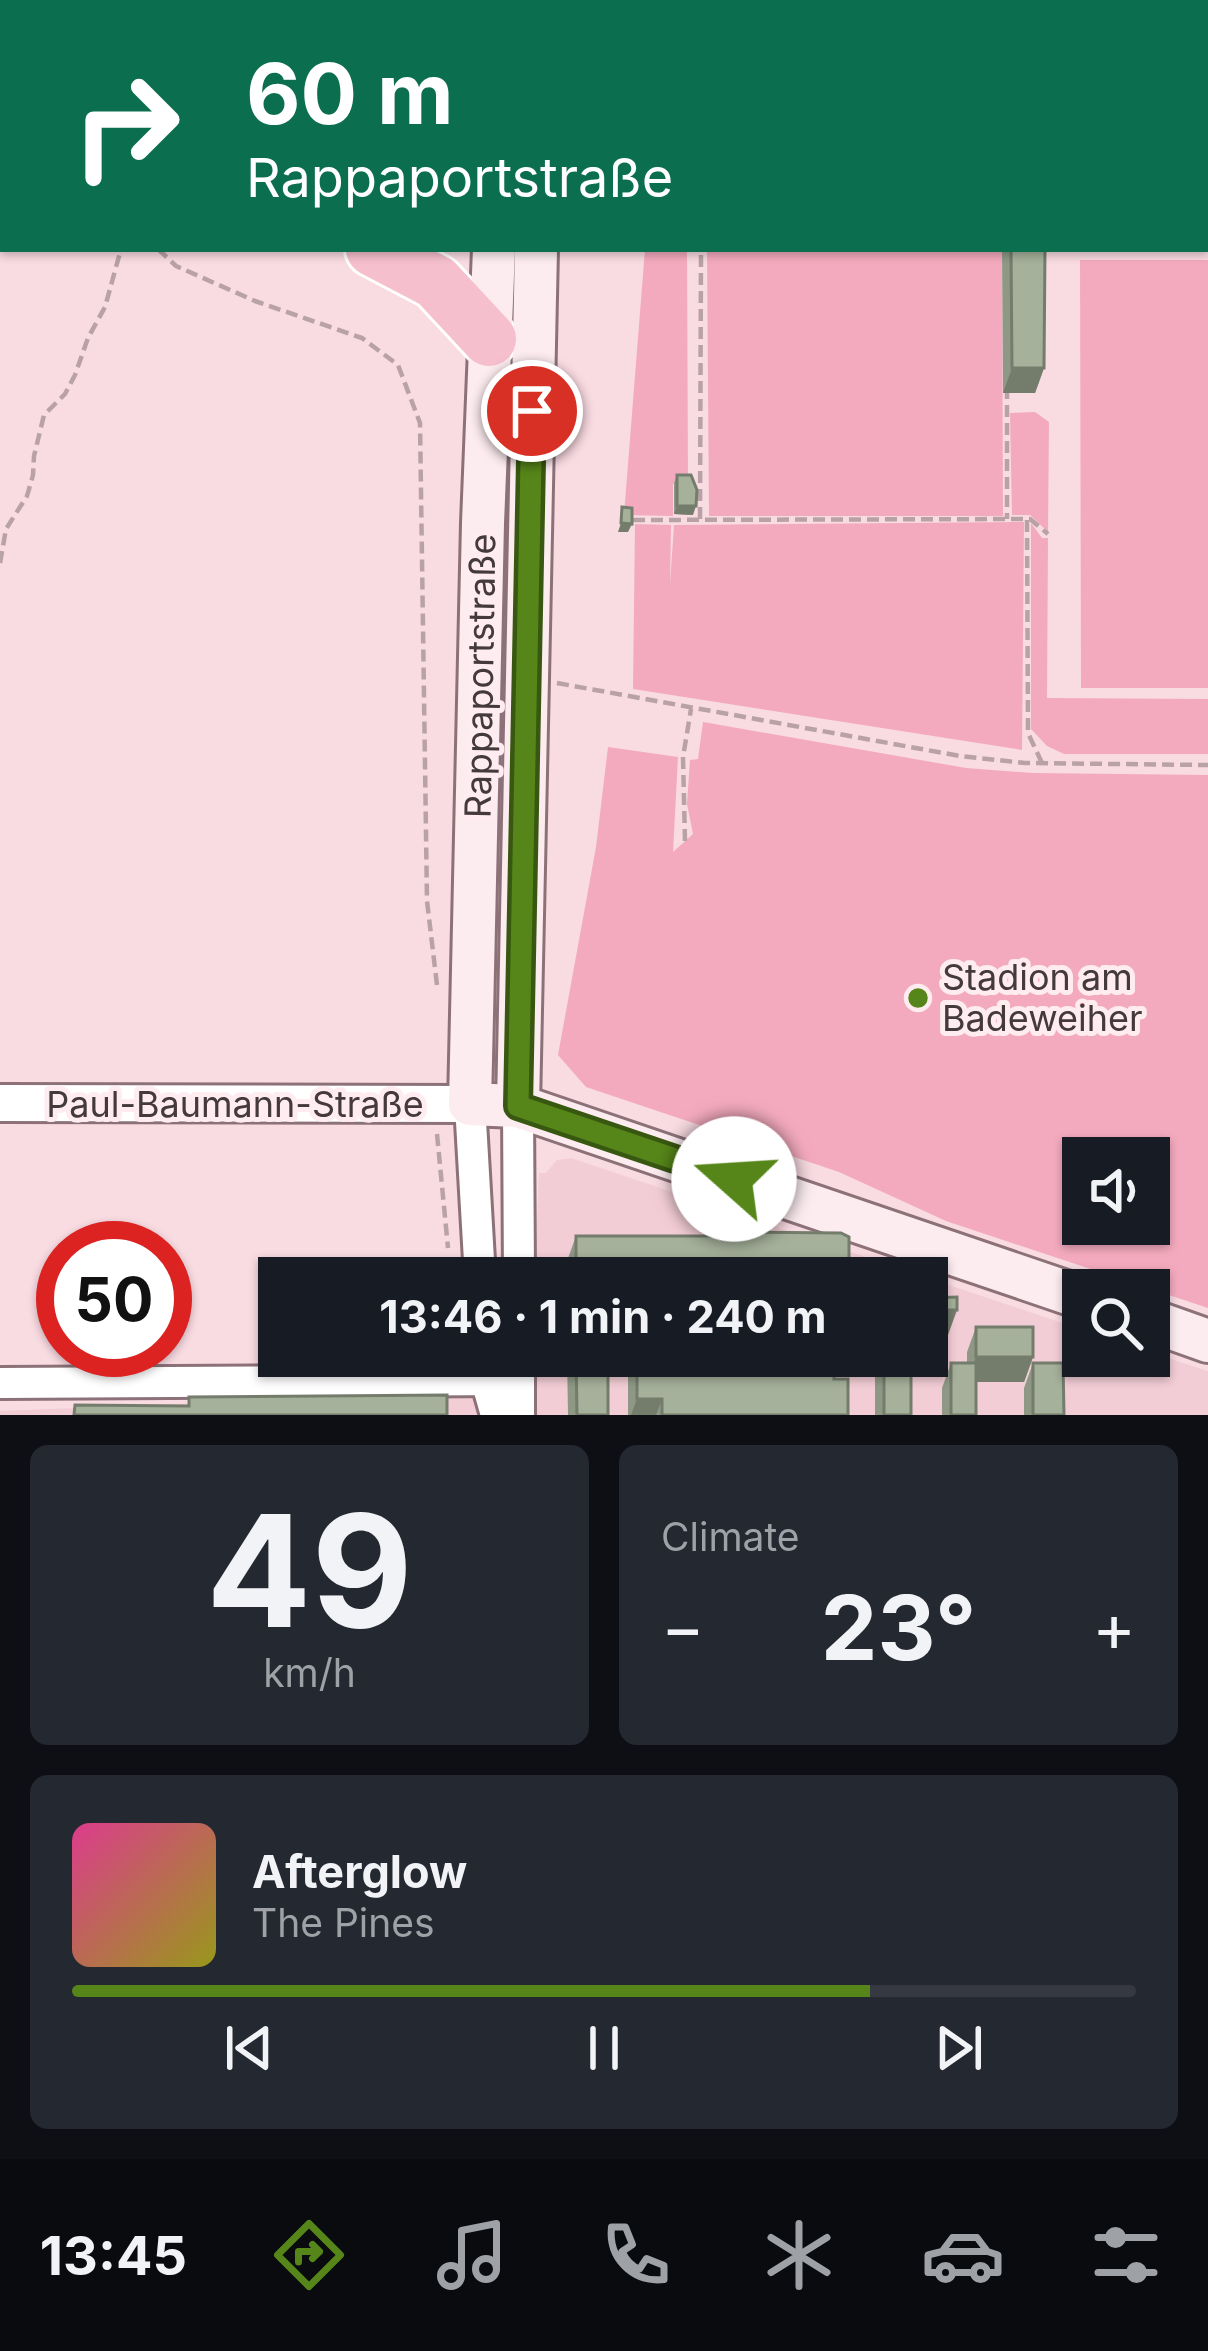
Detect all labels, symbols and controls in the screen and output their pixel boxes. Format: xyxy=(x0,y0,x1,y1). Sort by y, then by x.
text: 60 m xyxy=(246,43,454,144)
icon: right xyxy=(48,48,204,204)
text: Rappaportstraße xyxy=(246,145,673,210)
pin xyxy=(481,360,583,462)
icon: arrive xyxy=(499,378,565,444)
street label: Rappaportstraße xyxy=(456,533,504,819)
place label: Stadion am Badeweiher xyxy=(942,955,1143,1040)
marker: Stadion am Badeweiher xyxy=(905,985,931,1011)
street label: Paul-Baumann-Straße xyxy=(46,1082,424,1126)
position arrow xyxy=(671,1116,797,1242)
map controls xyxy=(1062,1137,1170,1377)
button: sound xyxy=(1062,1137,1170,1245)
speed limit sign: 50 xyxy=(36,1221,192,1377)
button: search xyxy=(1062,1269,1170,1377)
text: 13:46 · 1 min · 240 m xyxy=(379,1289,827,1344)
text: 49 xyxy=(206,1476,413,1665)
text: Climate xyxy=(661,1513,800,1560)
text: 23° xyxy=(821,1573,976,1682)
text: − xyxy=(661,1587,705,1667)
text: + xyxy=(1092,1587,1136,1667)
text: km/h xyxy=(263,1649,356,1696)
text: Afterglow xyxy=(252,1844,467,1899)
text: The Pines xyxy=(252,1899,435,1946)
icon: previous xyxy=(216,2015,282,2081)
icon: pause xyxy=(571,2015,637,2081)
icon: next xyxy=(926,2015,992,2081)
icon: directions xyxy=(267,2213,351,2297)
icon: music xyxy=(430,2213,514,2297)
icon: phone xyxy=(594,2213,678,2297)
icon: climate xyxy=(757,2213,841,2297)
icon: car xyxy=(921,2213,1005,2297)
icon: filters xyxy=(1084,2213,1168,2297)
text: 13:45 xyxy=(40,2223,187,2288)

